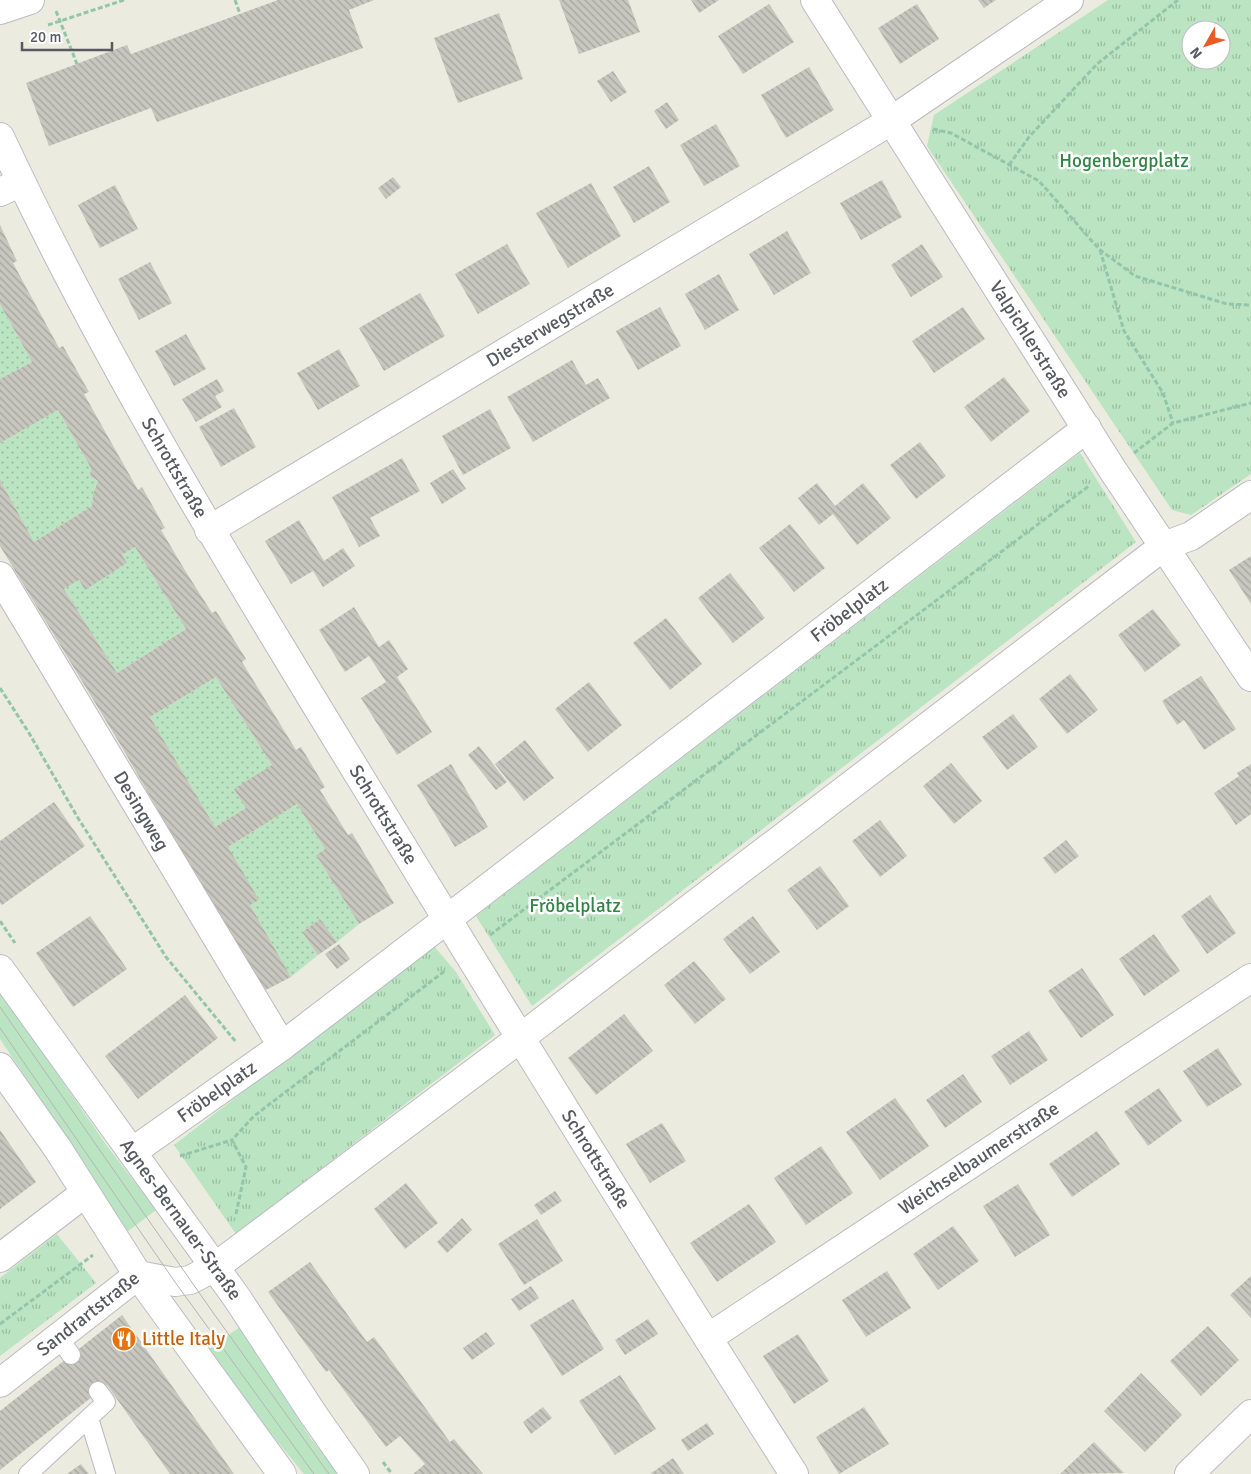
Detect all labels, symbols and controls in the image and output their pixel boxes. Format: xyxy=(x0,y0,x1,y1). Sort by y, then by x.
scale bar xyxy=(22,20,112,52)
north arrow xyxy=(1181,20,1231,70)
text: 20 m xyxy=(30,28,61,46)
text: N xyxy=(1187,44,1206,62)
park label: Hogenbergplatz xyxy=(1059,149,1189,173)
street label: Valpichlerstraße xyxy=(984,276,1076,403)
street label: Diesterwegstraße xyxy=(482,278,619,373)
street label: Schrottstraße xyxy=(136,413,213,522)
street label: Fröbelplatz xyxy=(806,573,893,648)
street label: Schrottstraße xyxy=(344,761,423,869)
street label: Desingweg xyxy=(108,767,174,855)
park label: Fröbelplatz xyxy=(529,894,621,918)
street label: Fröbelplatz xyxy=(173,1056,261,1128)
street label: Weichselbaumerstraße xyxy=(894,1097,1064,1220)
street label: Schrottstraße xyxy=(556,1105,636,1213)
street label: Agnes-Bernauer-Straße xyxy=(114,1134,247,1305)
street label: Sandrartstraße xyxy=(32,1266,144,1362)
restaurant icon: Little Italy xyxy=(111,1326,137,1352)
place label: Little Italy xyxy=(142,1327,225,1351)

